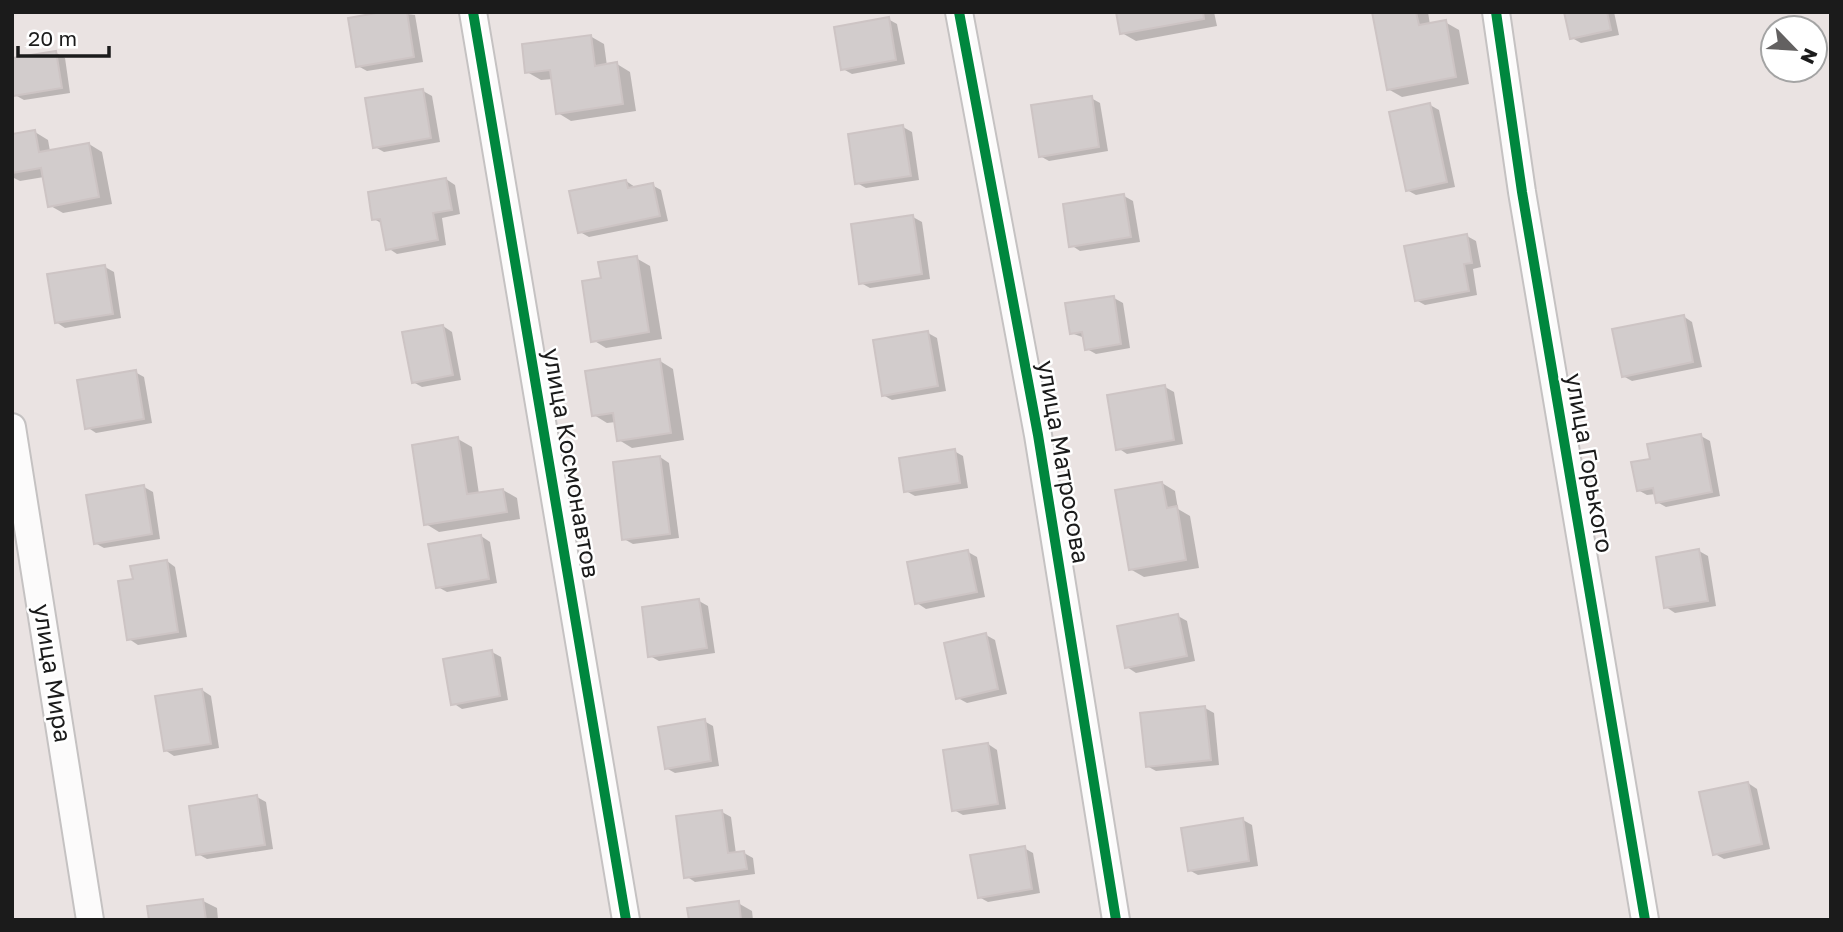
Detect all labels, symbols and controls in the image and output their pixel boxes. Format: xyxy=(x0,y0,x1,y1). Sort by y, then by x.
scale bar xyxy=(18,14,108,58)
north arrow xyxy=(1759,14,1829,84)
text: 20 m xyxy=(28,25,77,51)
text: N xyxy=(1796,45,1823,68)
street label: улица Космонавтов xyxy=(538,346,607,580)
street label: улица Матросова xyxy=(1032,358,1097,566)
street label: улица Горького xyxy=(1560,371,1621,555)
street label: улица Мира xyxy=(28,601,79,744)

